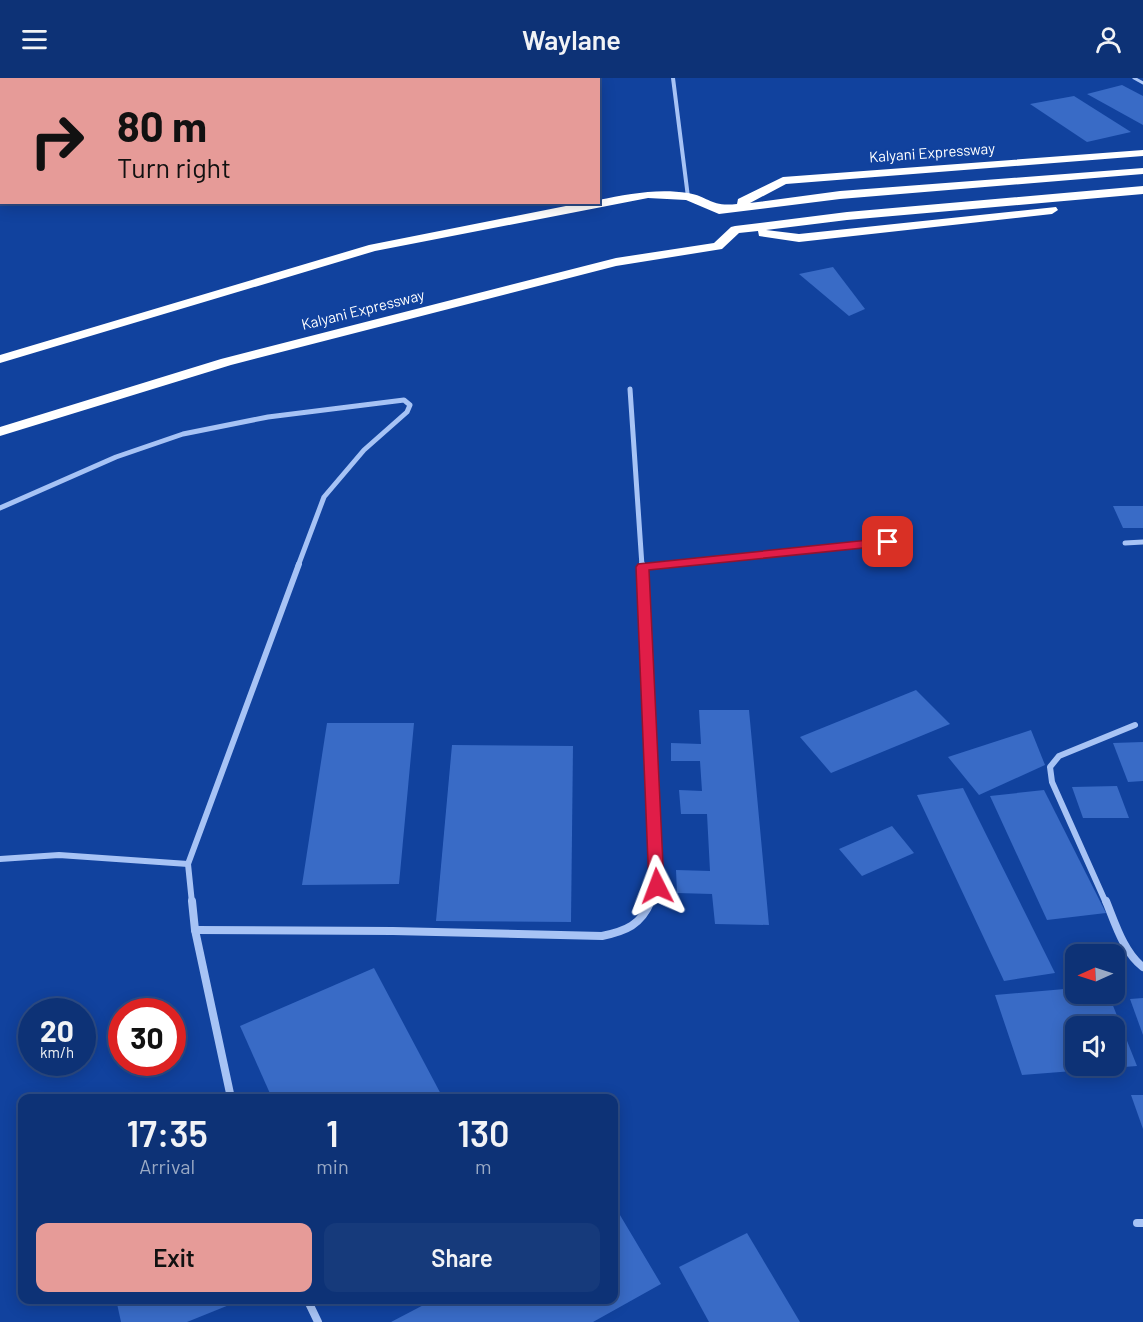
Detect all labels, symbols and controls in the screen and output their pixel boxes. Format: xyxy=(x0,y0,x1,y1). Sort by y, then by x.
icon: menu xyxy=(18,23,51,56)
text: Waylane xyxy=(522,23,621,55)
icon: person xyxy=(1092,23,1125,56)
text: 80 m xyxy=(117,100,207,150)
icon: right xyxy=(18,102,96,180)
street label: Kalyani Expressway xyxy=(868,139,996,165)
text: Turn right xyxy=(117,151,231,183)
street label: Kalyani Expressway xyxy=(299,285,426,333)
pin xyxy=(862,516,913,567)
icon: arrive xyxy=(871,525,904,558)
position arrow xyxy=(625,854,689,918)
north arrow xyxy=(1065,944,1125,1004)
map controls xyxy=(1065,944,1125,1076)
speed limit sign: 30 xyxy=(108,998,186,1076)
text: 20 xyxy=(40,1012,74,1048)
button: sound xyxy=(1065,1016,1125,1076)
text: km/h xyxy=(40,1043,74,1061)
text: 17:35 xyxy=(127,1111,208,1154)
text: 1 xyxy=(326,1111,339,1154)
text: 130 xyxy=(457,1111,509,1154)
text: Arrival xyxy=(139,1154,195,1178)
text: min xyxy=(316,1154,349,1178)
text: m xyxy=(475,1154,492,1178)
button: Exit xyxy=(36,1223,312,1292)
button: Share xyxy=(324,1223,600,1292)

